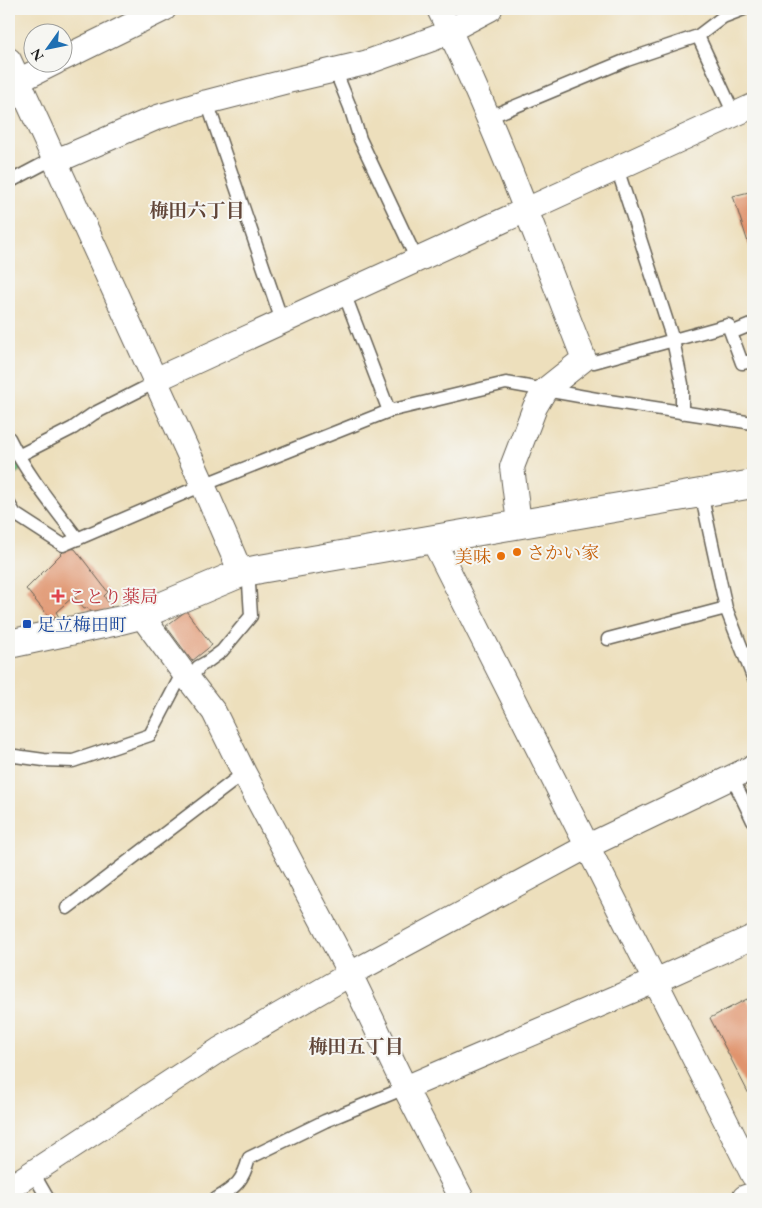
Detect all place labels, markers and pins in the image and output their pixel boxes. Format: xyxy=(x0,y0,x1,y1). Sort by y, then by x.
place label: さかい家 xyxy=(527,541,599,564)
place label: 美味 xyxy=(455,545,491,568)
marker: さかい家 xyxy=(511,546,523,558)
marker: 美味 xyxy=(495,550,507,562)
place label: ことり薬局 xyxy=(68,585,158,608)
marker: ことり薬局 xyxy=(52,590,64,602)
place label: 足立梅田町 xyxy=(37,613,127,636)
marker: 足立梅田町 xyxy=(21,618,33,630)

